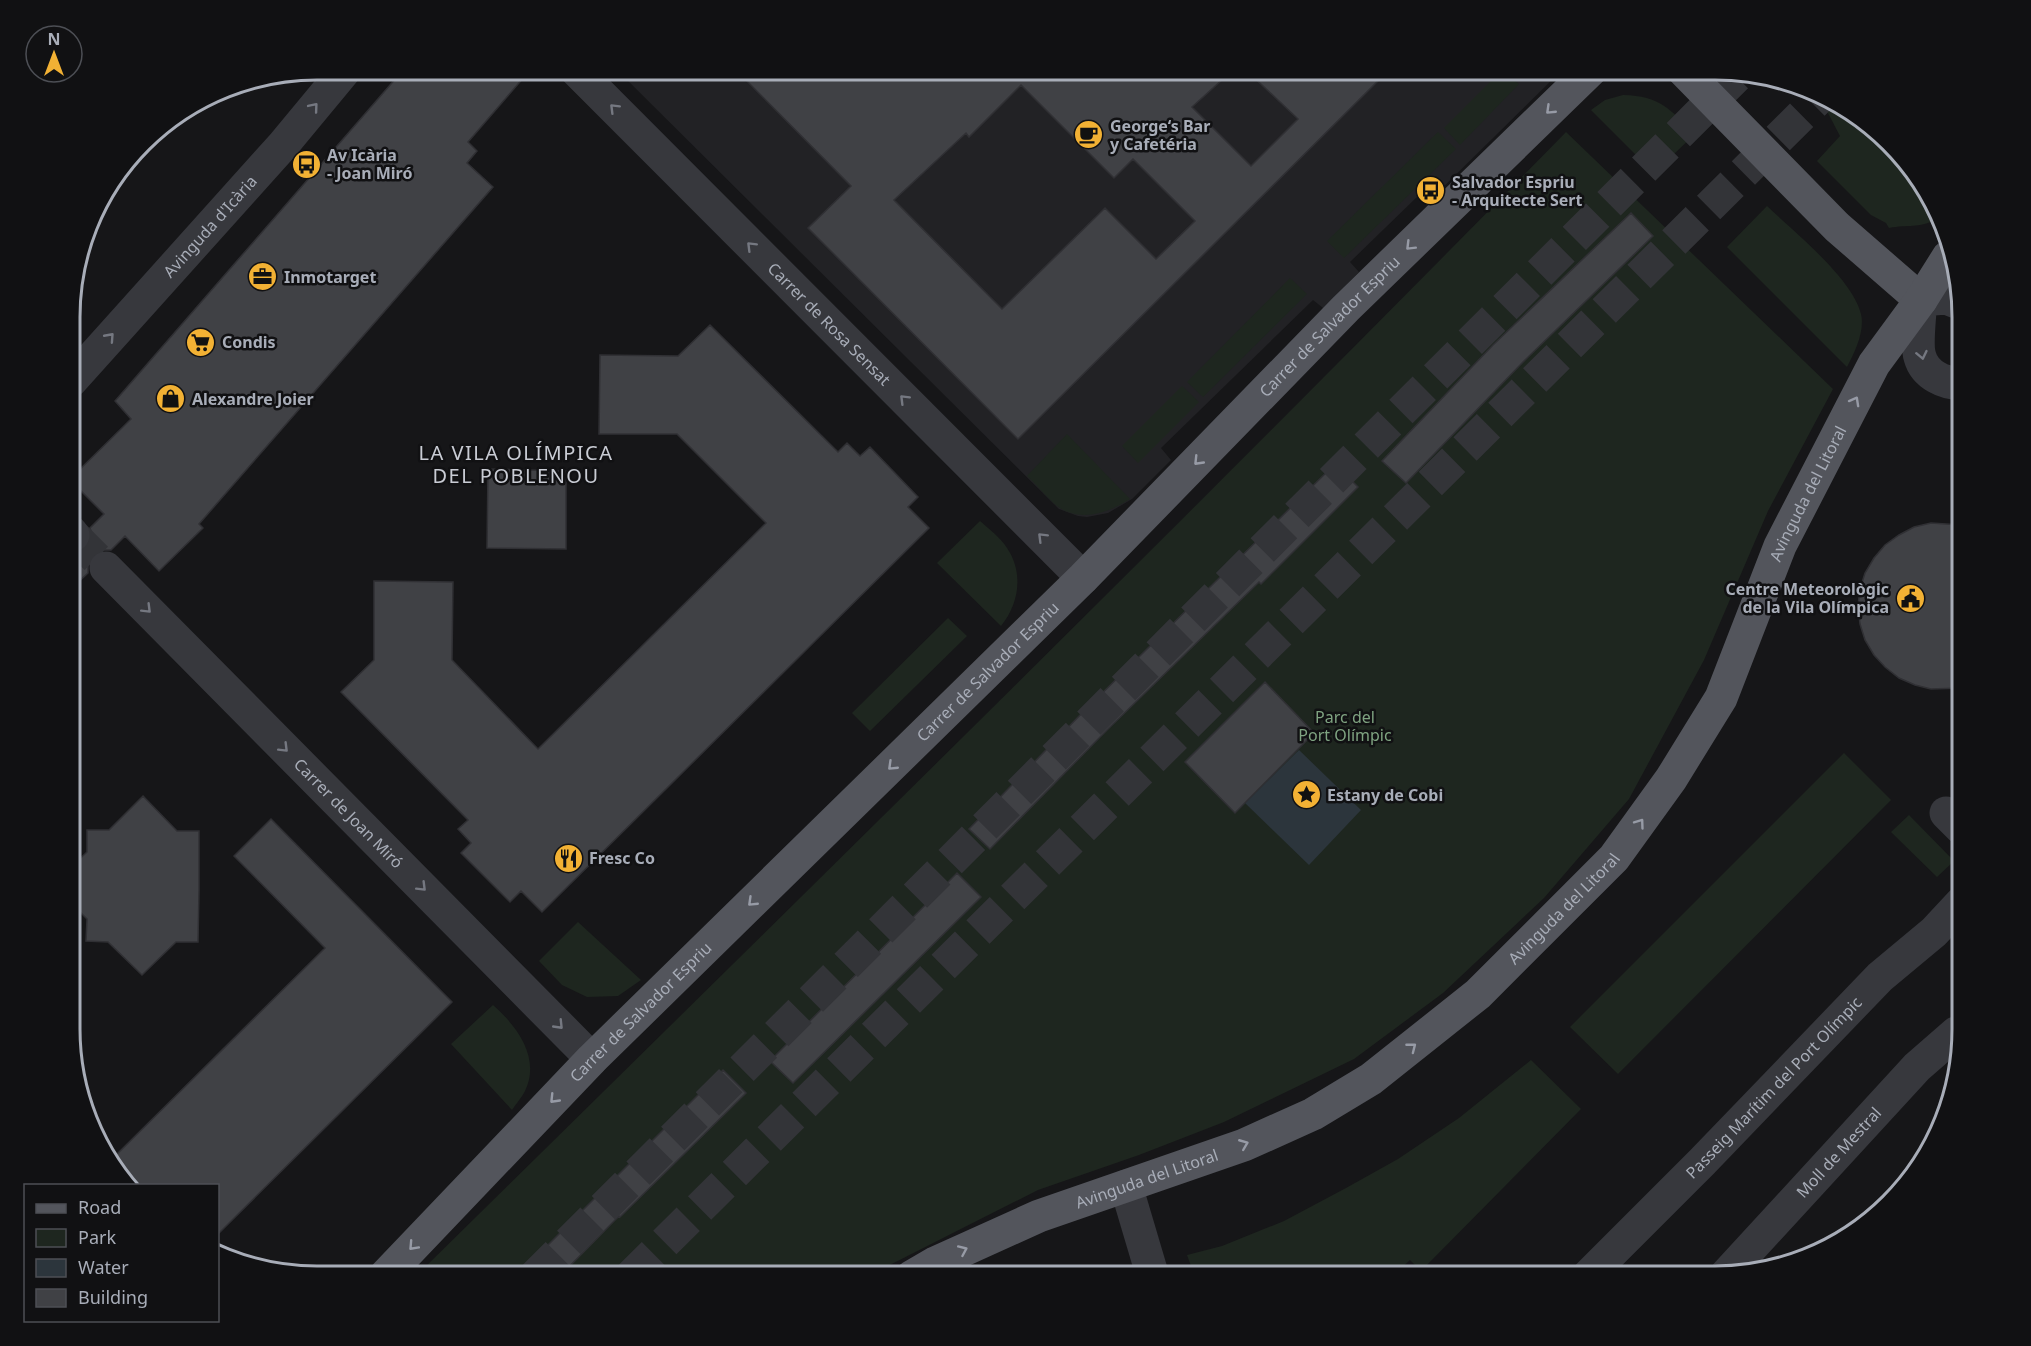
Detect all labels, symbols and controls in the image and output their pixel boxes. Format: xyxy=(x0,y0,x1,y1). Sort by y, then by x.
north arrow xyxy=(24,24,84,84)
text: N xyxy=(47,28,61,50)
one-way arrow xyxy=(307,103,318,114)
one-way arrow xyxy=(1547,103,1557,114)
one-way arrow xyxy=(610,104,620,115)
place label: George‘s Bar y Cafetéria xyxy=(1110,115,1210,155)
cafe icon: George‘s Bar y Cafetéria xyxy=(1073,119,1105,151)
place label: Av Icària - Joan Miró xyxy=(327,144,412,184)
bus stop icon: Av Icària - Joan Miró xyxy=(290,148,322,180)
street label: Avinguda d'Icària xyxy=(158,170,262,282)
place label: Salvador Espriu - Arquitecte Sert xyxy=(1452,171,1582,211)
bus stop icon: Salvador Espriu - Arquitecte Sert xyxy=(1415,175,1447,207)
one-way arrow xyxy=(1407,238,1418,249)
one-way arrow xyxy=(748,242,758,253)
street label: Carrer de Salvador Espriu xyxy=(1254,251,1405,402)
street label: Carrer de Rosa Sensat xyxy=(763,257,896,390)
office icon: Inmotarget xyxy=(247,261,279,293)
place label: Inmotarget xyxy=(284,266,376,288)
supermarket icon: Condis xyxy=(185,326,217,358)
place label: Condis xyxy=(222,331,276,353)
one-way arrow xyxy=(103,333,114,344)
one-way arrow xyxy=(1915,350,1928,360)
shop icon: Alexandre Joier xyxy=(155,383,187,415)
place label: Alexandre Joier xyxy=(192,388,314,410)
one-way arrow xyxy=(901,395,912,406)
one-way arrow xyxy=(1848,397,1860,407)
street label: Avinguda del Litoral xyxy=(1764,422,1851,565)
district label: LA VILA OLÍMPICA DEL POBLENOU xyxy=(418,439,614,489)
one-way arrow xyxy=(1194,454,1205,464)
one-way arrow xyxy=(1038,533,1049,543)
place label: Centre Meteorològic de la Vila Olímpica xyxy=(1725,578,1889,618)
public building icon: Centre Meteorològic de la Vila Olímpica xyxy=(1894,582,1926,614)
street label: Carrer de Salvador Espriu xyxy=(912,597,1064,746)
one-way arrow xyxy=(140,602,151,613)
park label: Parc del Port Olímpic xyxy=(1298,706,1392,746)
one-way arrow xyxy=(278,741,288,752)
street label: Carrer de Joan Miró xyxy=(289,753,408,873)
one-way arrow xyxy=(888,758,899,769)
place icon: Estany de Cobi xyxy=(1290,779,1322,811)
place label: Estany de Cobi xyxy=(1327,784,1443,806)
one-way arrow xyxy=(1632,818,1643,829)
restaurant icon: Fresc Co xyxy=(552,842,584,874)
place label: Fresc Co xyxy=(589,847,655,869)
street label: Avinguda del Litoral xyxy=(1503,849,1625,969)
one-way arrow xyxy=(414,879,425,890)
one-way arrow xyxy=(749,895,759,906)
street label: Carrer de Salvador Espriu xyxy=(565,937,716,1087)
street label: Passeig Marítim del Port Olímpic xyxy=(1681,991,1867,1183)
one-way arrow xyxy=(551,1018,562,1029)
one-way arrow xyxy=(1405,1044,1416,1055)
one-way arrow xyxy=(550,1092,561,1102)
street label: Moll de Mestral xyxy=(1791,1102,1886,1202)
one-way arrow xyxy=(1237,1139,1248,1151)
street label: Avinguda del Litoral xyxy=(1072,1144,1221,1214)
legend xyxy=(24,1184,219,1322)
text: Road xyxy=(78,1195,121,1219)
text: Park xyxy=(78,1225,116,1249)
one-way arrow xyxy=(409,1240,420,1250)
one-way arrow xyxy=(957,1245,968,1257)
text: Water xyxy=(78,1255,129,1279)
text: Building xyxy=(78,1285,148,1309)

